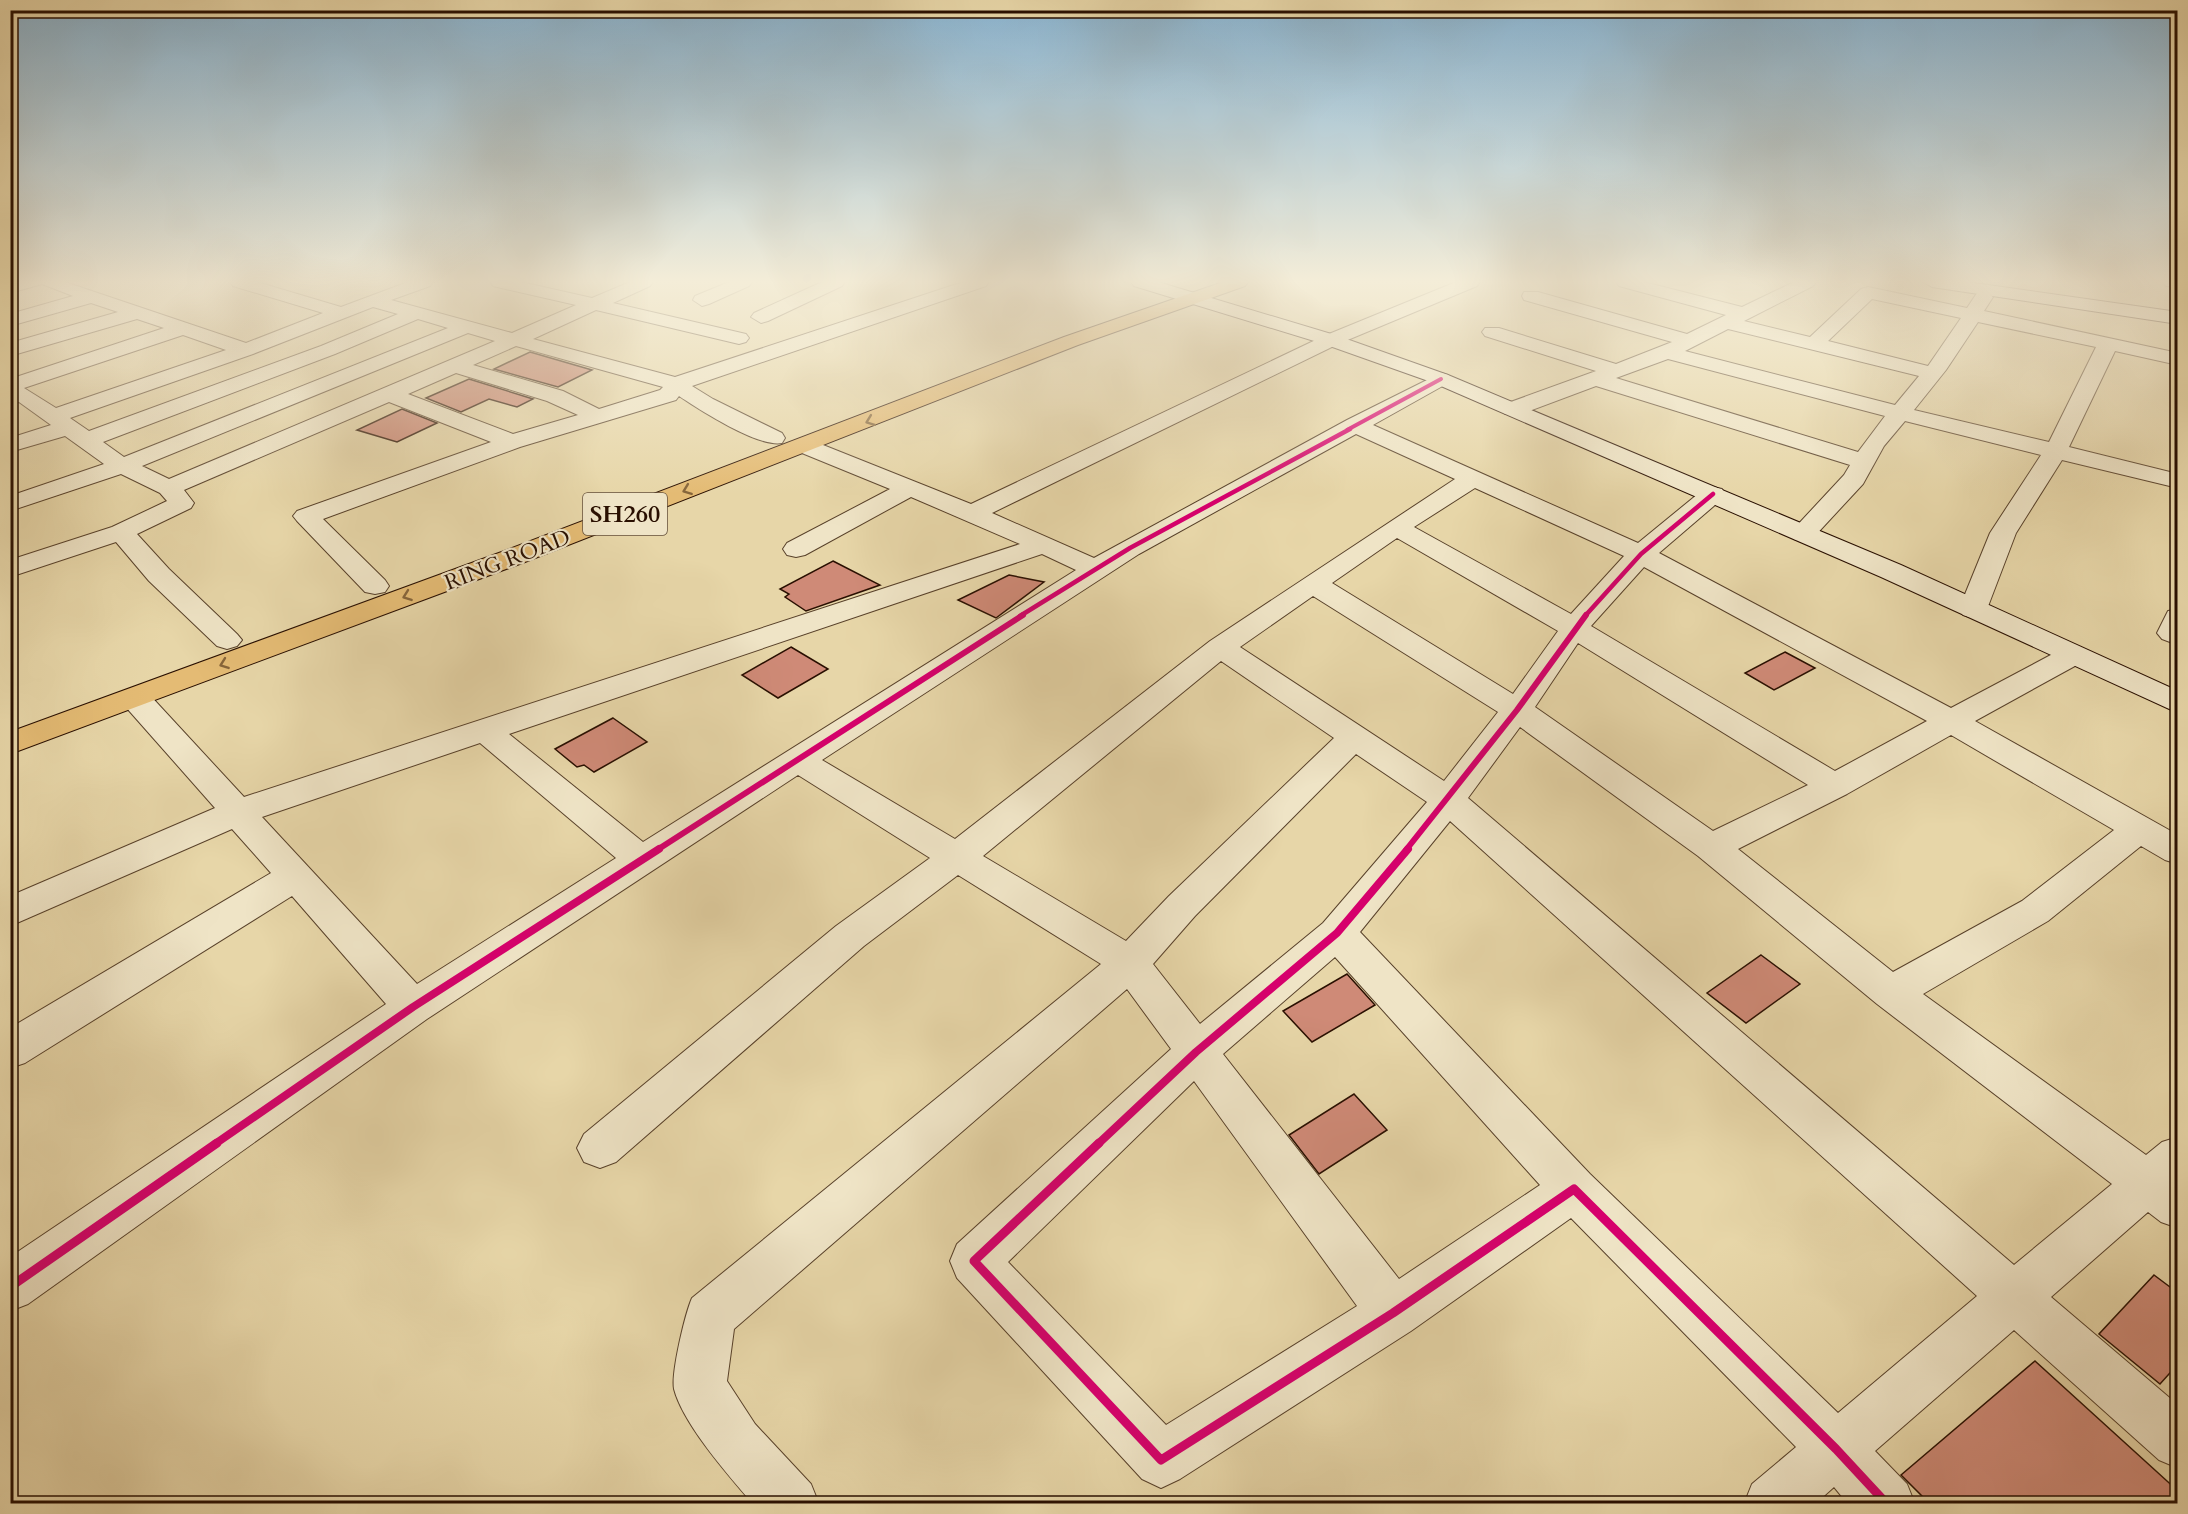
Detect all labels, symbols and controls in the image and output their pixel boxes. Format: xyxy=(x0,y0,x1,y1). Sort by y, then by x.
one-way arrow xyxy=(865,414,876,426)
one-way arrow xyxy=(683,483,693,496)
road number: SH260 xyxy=(583,493,667,535)
street label: RING ROAD xyxy=(440,522,575,598)
one-way arrow xyxy=(402,589,413,602)
one-way arrow xyxy=(219,657,230,670)

